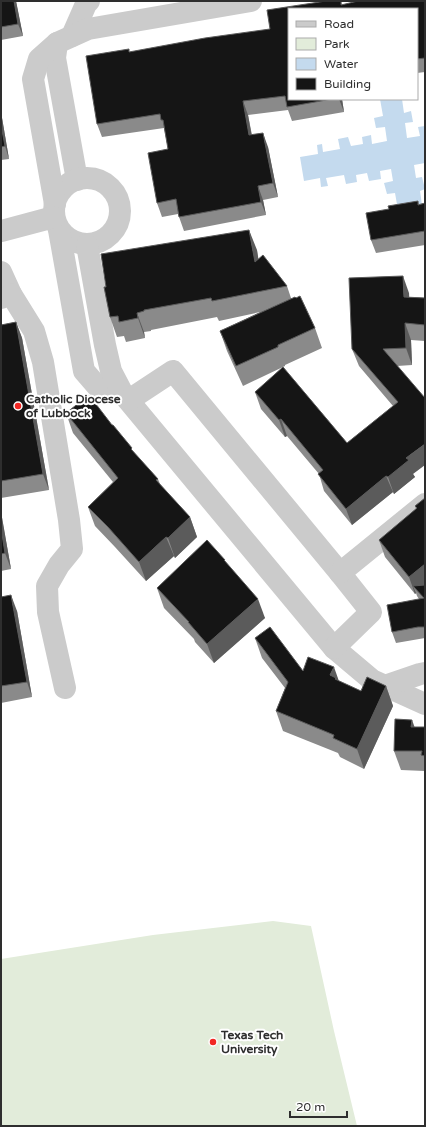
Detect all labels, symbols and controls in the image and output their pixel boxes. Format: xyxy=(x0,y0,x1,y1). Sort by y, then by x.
legend xyxy=(288,8,418,100)
text: Road xyxy=(324,17,354,31)
text: Park xyxy=(324,37,350,51)
text: Water xyxy=(324,57,359,71)
text: Building xyxy=(324,77,371,91)
place label: Catholic Diocese of Lubbock xyxy=(26,392,121,420)
marker: Catholic Diocese of Lubbock xyxy=(13,401,23,411)
place label: Texas Tech University xyxy=(220,1028,283,1057)
marker: Texas Tech University xyxy=(208,1037,218,1047)
scale bar xyxy=(290,1093,347,1119)
text: 20 m xyxy=(296,1100,325,1114)

